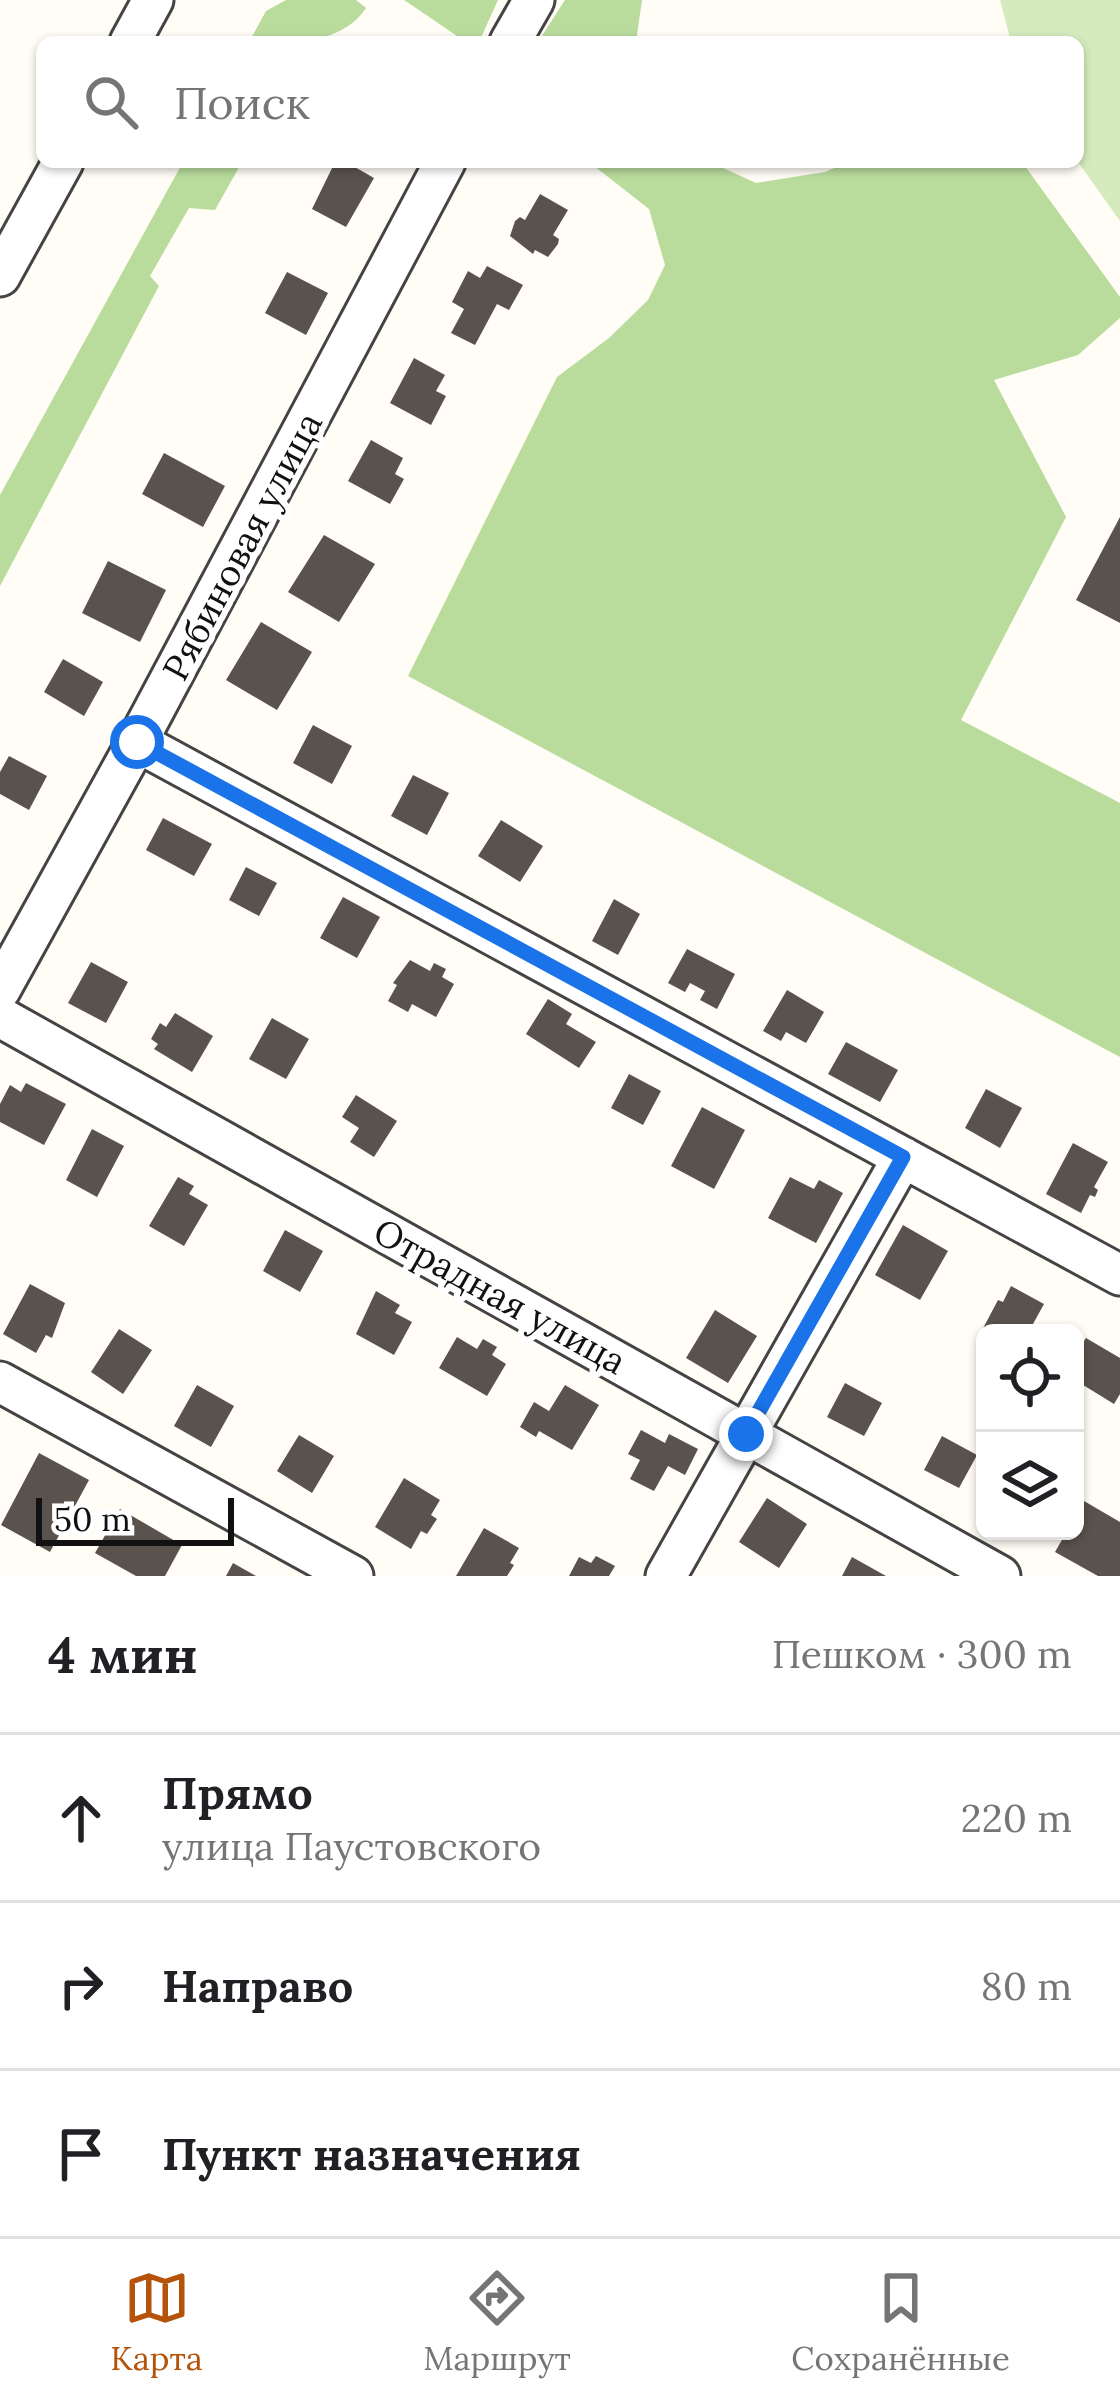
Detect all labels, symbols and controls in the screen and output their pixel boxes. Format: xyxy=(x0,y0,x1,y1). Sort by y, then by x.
search box xyxy=(36,36,1084,168)
icon: search xyxy=(78,69,144,135)
text: Поиск xyxy=(174,74,310,131)
street label: Рябиновая улица xyxy=(152,404,332,688)
route start xyxy=(110,715,164,769)
street label: Отрадная улица xyxy=(366,1208,634,1384)
map controls xyxy=(976,1324,1084,1540)
button: locate xyxy=(976,1324,1084,1432)
route end xyxy=(719,1407,773,1461)
button: layers xyxy=(976,1432,1084,1540)
scale bar xyxy=(36,1492,234,1545)
text: 50 m xyxy=(54,1498,131,1540)
text: 4 мин xyxy=(48,1622,198,1687)
text: Пешком · 300 m xyxy=(772,1629,1072,1679)
text: Прямо xyxy=(162,1764,313,1821)
icon: ahead xyxy=(48,1785,114,1851)
text: 220 m xyxy=(961,1793,1072,1843)
text: улица Паустовского xyxy=(162,1821,541,1871)
icon: right xyxy=(48,1953,114,2019)
text: Направо xyxy=(162,1957,353,2014)
text: 80 m xyxy=(981,1961,1072,2011)
icon: arrive xyxy=(48,2121,114,2187)
text: Пункт назначения xyxy=(162,2125,581,2182)
tab: Карта xyxy=(110,2265,203,2379)
tab: Маршрут xyxy=(423,2265,571,2379)
tab: Сохранённые xyxy=(791,2265,1010,2379)

